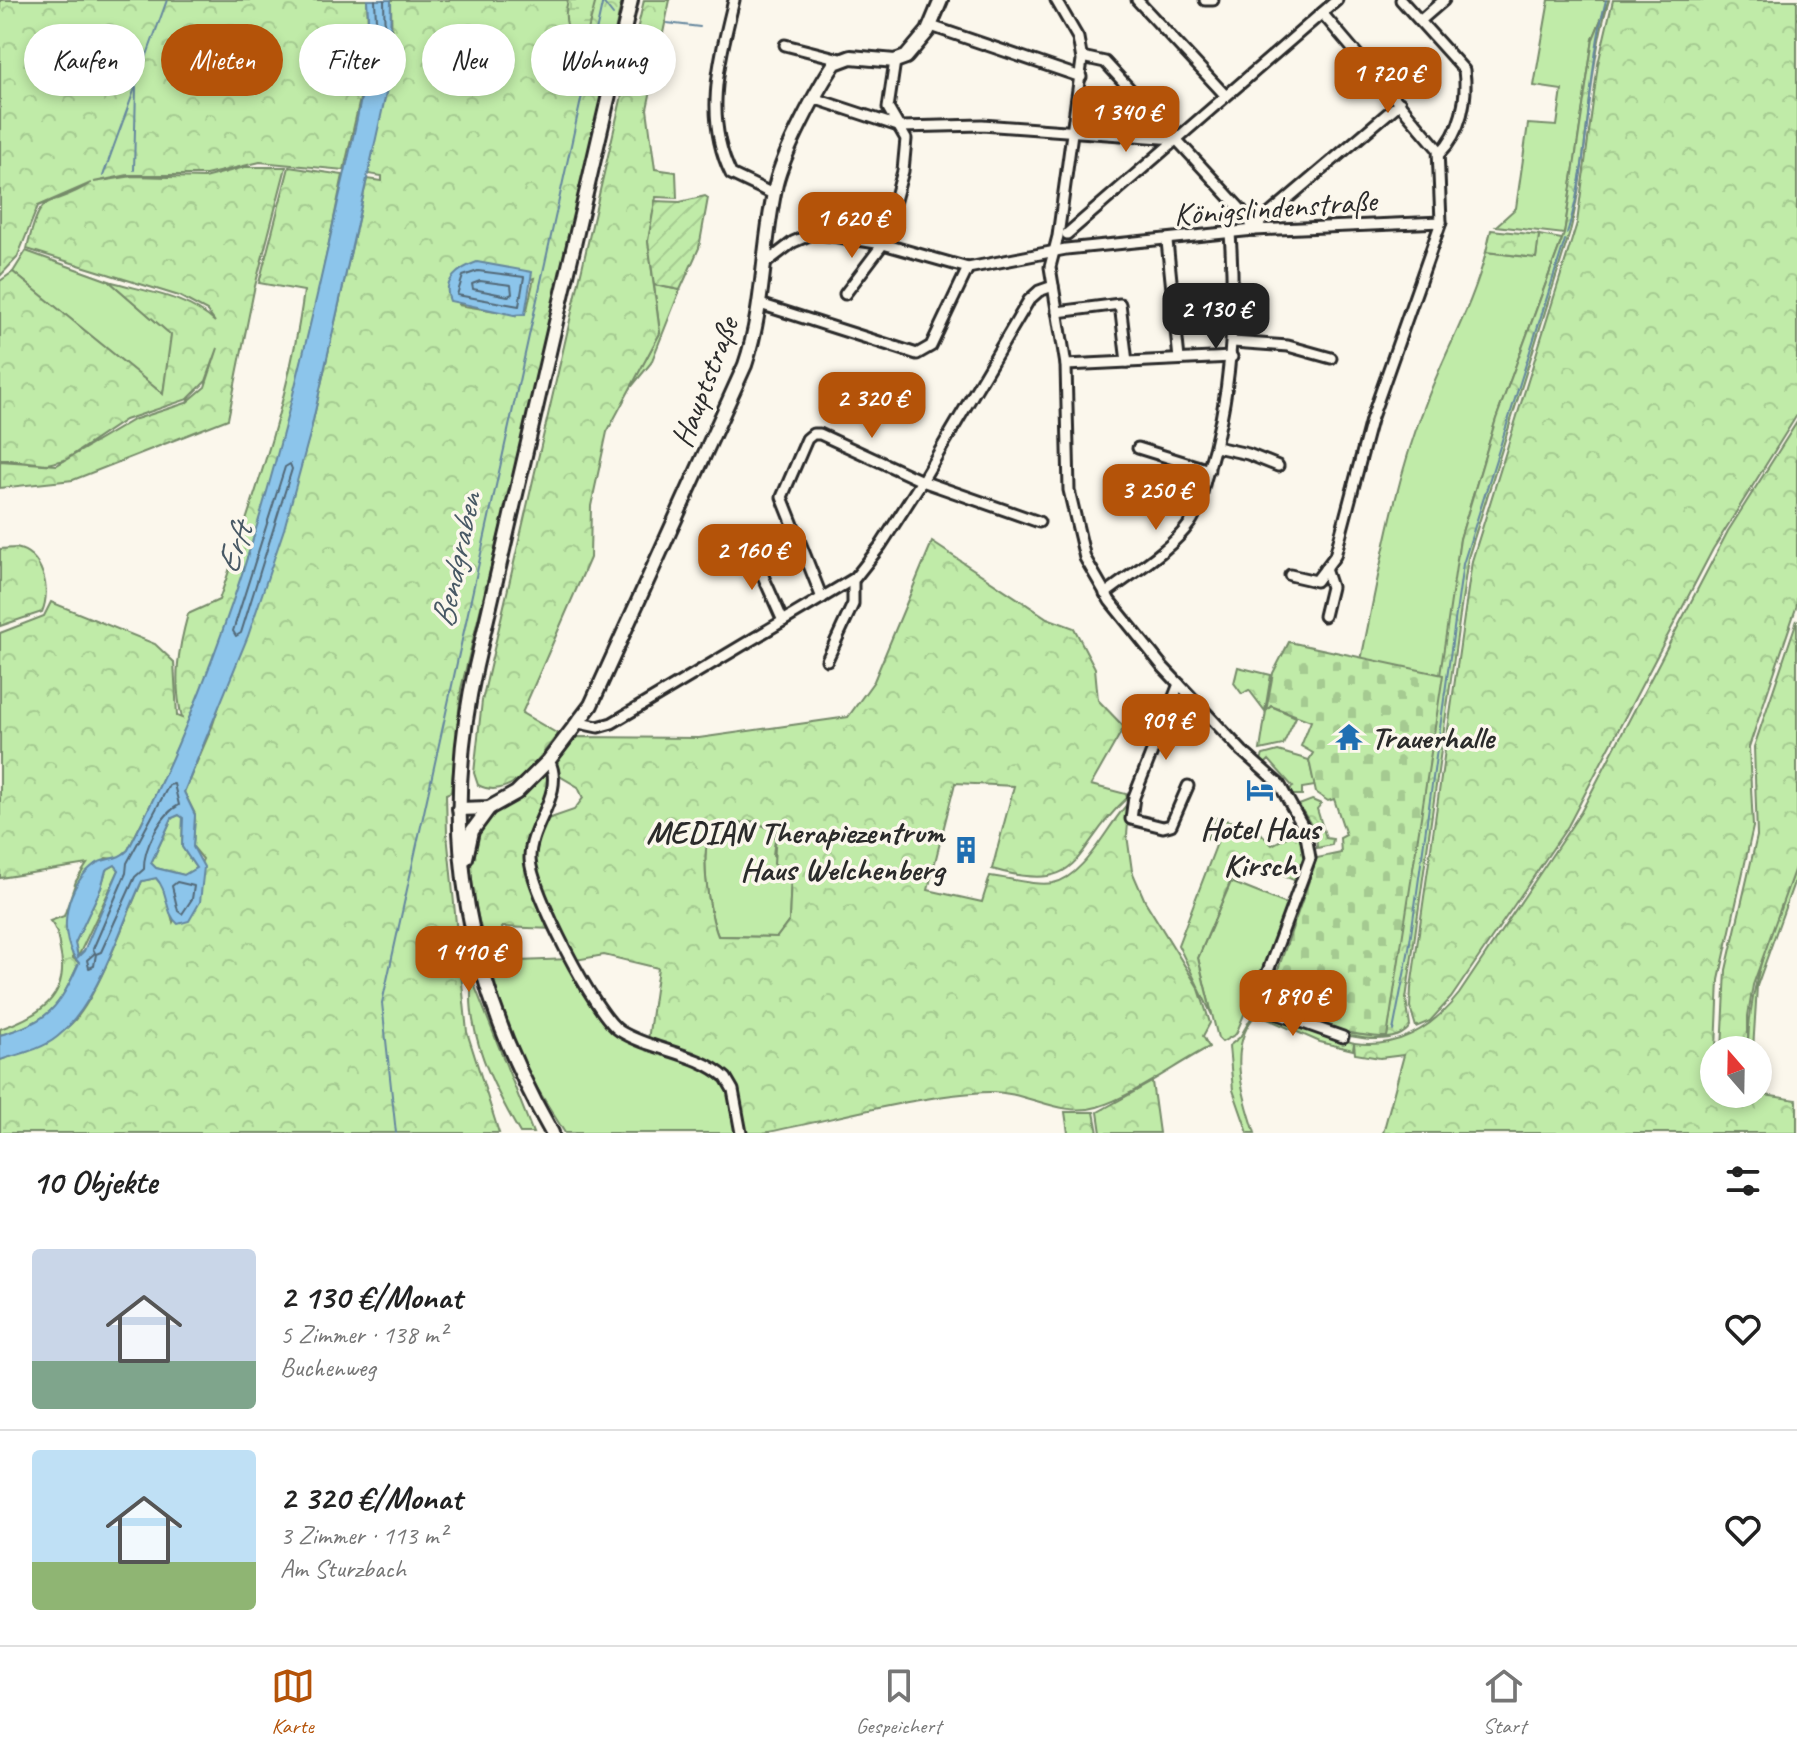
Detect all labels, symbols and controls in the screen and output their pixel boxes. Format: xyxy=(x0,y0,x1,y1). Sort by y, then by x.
chip: Kaufen xyxy=(24,24,145,96)
chip: Mieten xyxy=(161,24,283,96)
chip: Filter xyxy=(299,24,406,96)
chip: Neu xyxy=(422,24,515,96)
chip: Wohnung xyxy=(531,24,676,96)
pin: 1 720 € xyxy=(1314,47,1462,115)
text: 1 720 € xyxy=(1353,56,1423,89)
pin: 1 340 € xyxy=(1052,86,1200,154)
text: 1 340 € xyxy=(1090,95,1162,128)
street label: Königslindenstraße xyxy=(1172,180,1380,235)
pin: 1 620 € xyxy=(778,192,926,260)
text: 1 620 € xyxy=(816,201,888,234)
pin: 2 130 € xyxy=(1142,283,1290,351)
text: 2 130 € xyxy=(1180,292,1252,325)
street label: Hauptstraße xyxy=(661,309,749,453)
pin: 2 320 € xyxy=(798,372,946,440)
text: 2 320 € xyxy=(836,381,908,414)
pin: 3 250 € xyxy=(1082,464,1230,532)
text: 3 250 € xyxy=(1121,473,1191,506)
water label: Bendgraben xyxy=(420,485,491,631)
water label: Erft xyxy=(205,512,264,579)
pin: 2 160 € xyxy=(678,524,826,592)
text: 2 160 € xyxy=(716,533,788,566)
pin: 909 € xyxy=(1110,694,1222,762)
text: 909 € xyxy=(1140,703,1192,736)
place label: Trauerhalle xyxy=(1371,717,1496,758)
temple icon: Trauerhalle xyxy=(1334,722,1364,752)
hotel icon: Hotel Haus Kirsch xyxy=(1245,775,1275,805)
place label: Hotel Haus Kirsch xyxy=(1200,808,1323,886)
place label: MEDIAN Therapiezentrum Haus Welchenberg xyxy=(646,812,947,890)
building icon: MEDIAN Therapiezentrum Haus Welchenberg xyxy=(951,835,981,865)
pin: 1 410 € xyxy=(395,926,543,994)
text: 1 410 € xyxy=(433,935,505,968)
pin: 1 890 € xyxy=(1219,970,1367,1038)
text: 1 890 € xyxy=(1258,979,1328,1012)
north arrow xyxy=(1700,1036,1772,1108)
map controls xyxy=(1700,1036,1772,1108)
icon: filters xyxy=(1721,1159,1765,1203)
text: 10 Objekte xyxy=(32,1160,157,1203)
text: 2 130 €/Monat xyxy=(280,1275,462,1318)
icon: home xyxy=(96,1281,192,1377)
icon: heart xyxy=(1721,1307,1765,1351)
text: 5 Zimmer · 138 m² xyxy=(280,1318,446,1351)
text: Buchenweg xyxy=(280,1351,375,1384)
text: 2 320 €/Monat xyxy=(280,1476,462,1519)
icon: home xyxy=(96,1482,192,1578)
icon: heart xyxy=(1721,1508,1765,1552)
text: 3 Zimmer · 113 m² xyxy=(280,1519,446,1552)
text: Am Sturzbach xyxy=(280,1552,406,1585)
tab: Karte xyxy=(271,1664,315,1740)
tab: Gespeichert xyxy=(856,1664,941,1740)
tab: Start xyxy=(1482,1664,1526,1740)

